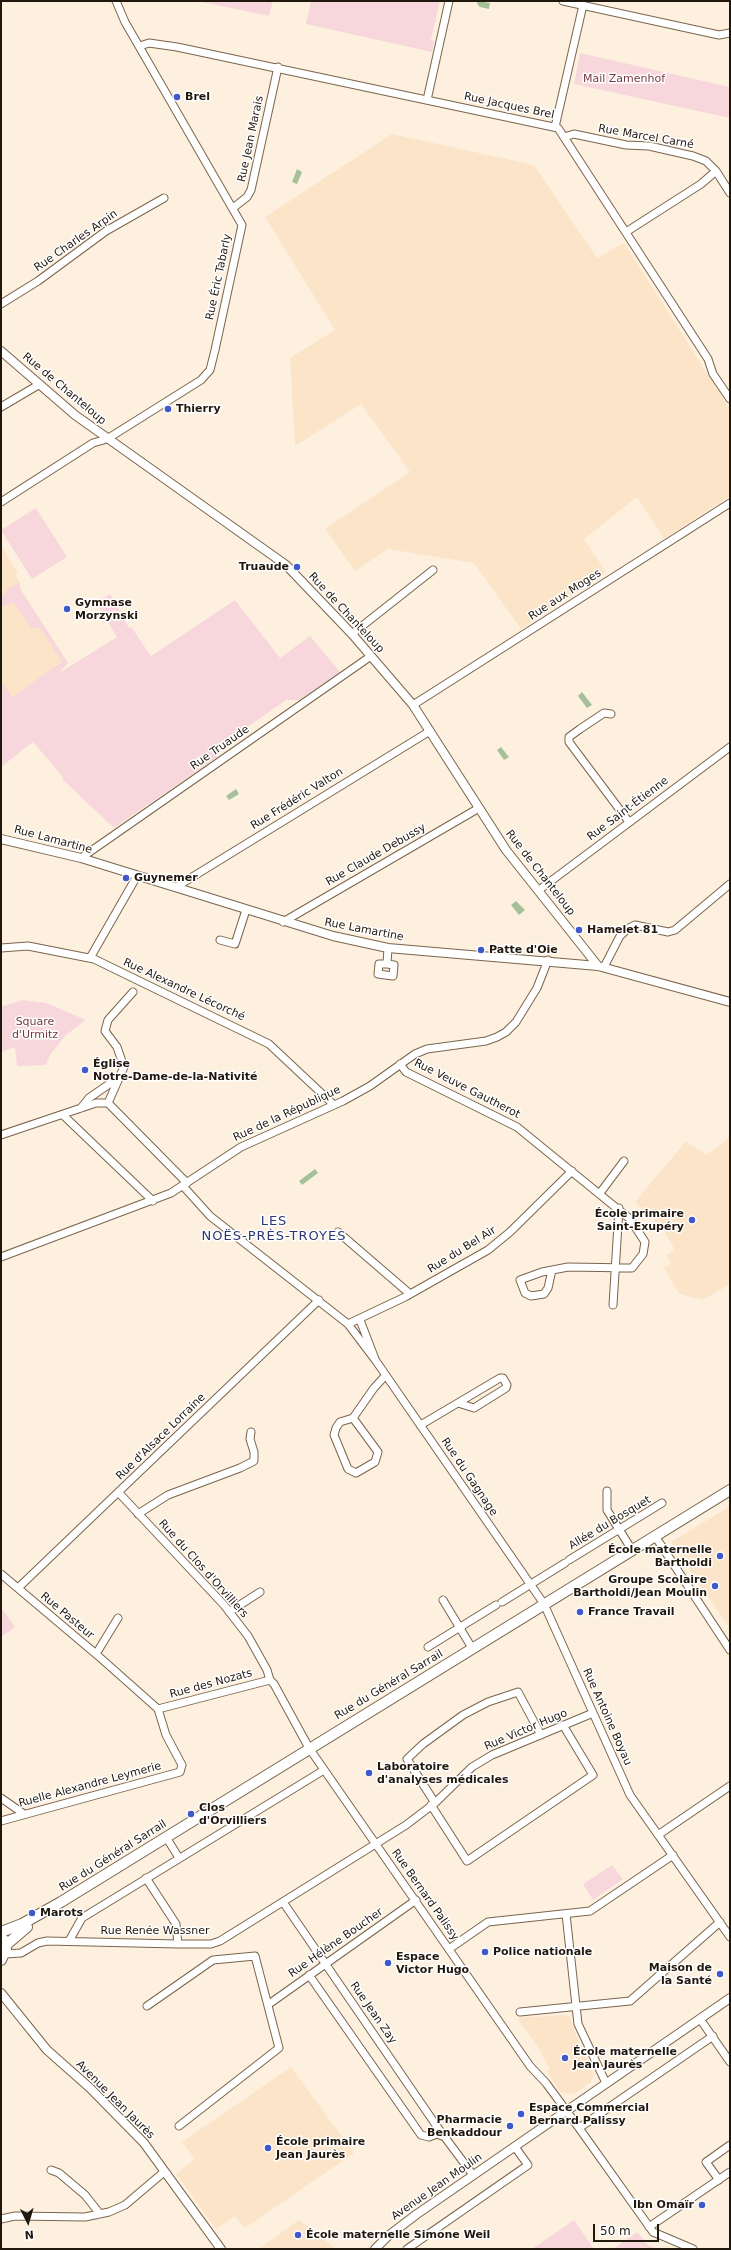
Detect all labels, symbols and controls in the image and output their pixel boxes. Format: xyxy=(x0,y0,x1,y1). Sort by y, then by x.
park label: Mail Zamenhof xyxy=(583,72,665,86)
place label: Brel xyxy=(185,90,210,104)
street label: Rue Jacques Brel xyxy=(463,90,555,122)
marker: Brel xyxy=(172,92,182,102)
street label: Rue Jean Marais xyxy=(235,95,267,183)
street label: Rue Marcel Carné xyxy=(597,122,695,152)
street label: Rue Charles Arpin xyxy=(32,207,120,275)
street label: Rue Éric Tabarly xyxy=(203,233,235,321)
street label: Rue de Chanteloup xyxy=(20,350,108,428)
place label: Thierry xyxy=(176,402,221,416)
marker: Thierry xyxy=(163,404,173,414)
place label: Truaude xyxy=(239,560,289,574)
marker: Truaude xyxy=(292,562,302,572)
street label: Rue aux Moges xyxy=(526,567,604,623)
street label: Rue de Chanteloup xyxy=(305,570,387,656)
place label: Gymnase Morzynski xyxy=(75,596,138,622)
marker: Gymnase Morzynski xyxy=(62,604,72,614)
street label: Rue Truaude xyxy=(188,723,252,773)
street label: Rue Frédéric Valton xyxy=(248,765,346,833)
street label: Rue Saint-Étienne xyxy=(585,774,671,844)
street label: Rue Claude Debussy xyxy=(324,821,428,889)
street label: Rue Lamartine xyxy=(12,823,94,857)
street label: Rue de Chanteloup xyxy=(503,828,577,918)
place label: Guynemer xyxy=(134,871,198,885)
marker: Guynemer xyxy=(121,873,131,883)
street label: Rue Lamartine xyxy=(323,916,405,944)
place label: Hamelet 81 xyxy=(587,923,658,937)
marker: Hamelet 81 xyxy=(574,925,584,935)
place label: Patte d'Oie xyxy=(489,943,558,957)
marker: Patte d'Oie xyxy=(476,945,486,955)
street label: Rue Alexandre Lécorché xyxy=(121,956,247,1024)
park label: Square d'Urmitz xyxy=(12,1015,58,1041)
place label: Église Notre-Dame-de-la-Nativité xyxy=(93,1057,257,1083)
street label: Rue Veuve Gautherot xyxy=(412,1057,522,1121)
marker: Église Notre-Dame-de-la-Nativité xyxy=(80,1065,90,1075)
street label: Rue de la République xyxy=(231,1083,343,1145)
place label: École primaire Saint-Exupéry xyxy=(595,1207,684,1233)
district label: LES NOËS-PRÈS-TROYES xyxy=(202,1214,346,1245)
marker: École primaire Saint-Exupéry xyxy=(687,1215,697,1225)
street label: Rue du Bel Air xyxy=(426,1224,498,1276)
street label: Rue d'Alsace Lorraine xyxy=(114,1391,208,1483)
street label: Rue du Gagnage xyxy=(438,1435,500,1519)
street label: Allée du Bosquet xyxy=(567,1493,653,1553)
street label: Rue du Clos d'Orvilliers xyxy=(155,1517,251,1621)
place label: École maternelle Bartholdi xyxy=(608,1543,712,1569)
marker: École maternelle Bartholdi xyxy=(715,1551,725,1561)
place label: Groupe Scolaire Bartholdi/Jean Moulin xyxy=(573,1573,707,1599)
marker: Groupe Scolaire Bartholdi/Jean Moulin xyxy=(710,1581,720,1591)
street label: Rue Pasteur xyxy=(38,1590,96,1642)
place label: France Travail xyxy=(588,1605,675,1619)
marker: France Travail xyxy=(575,1607,585,1617)
street label: Rue du Général Sarrail xyxy=(332,1647,446,1723)
street label: Rue Antoine Boyau xyxy=(580,1666,634,1768)
street label: Rue des Nozats xyxy=(168,1667,254,1701)
street label: Rue Victor Hugo xyxy=(483,1707,569,1753)
street label: Ruelle Alexandre Leymerie xyxy=(17,1760,163,1810)
place label: Laboratoire d'analyses médicales xyxy=(377,1760,509,1786)
marker: Laboratoire d'analyses médicales xyxy=(364,1768,374,1778)
place label: Clos d'Orvilliers xyxy=(199,1801,267,1827)
marker: Clos d'Orvilliers xyxy=(186,1809,196,1819)
street label: Rue du Général Sarrail xyxy=(57,1818,169,1894)
street label: Rue Bernard Palissy xyxy=(388,1847,462,1943)
street label: Rue Hélène Boucher xyxy=(286,1905,386,1981)
place label: Marots xyxy=(40,1906,83,1920)
marker: Marots xyxy=(27,1908,37,1918)
street label: Rue Renée Wassner xyxy=(101,1924,209,1938)
place label: Police nationale xyxy=(493,1945,592,1959)
marker: Police nationale xyxy=(480,1947,490,1957)
place label: Espace Victor Hugo xyxy=(396,1950,469,1976)
marker: Espace Victor Hugo xyxy=(383,1958,393,1968)
place label: Maison de la Santé xyxy=(649,1961,712,1987)
marker: Maison de la Santé xyxy=(715,1969,725,1979)
street label: Rue Jean Zay xyxy=(347,1980,399,2046)
place label: École maternelle Jean Jaurès xyxy=(573,2045,677,2071)
marker: École maternelle Jean Jaurès xyxy=(560,2053,570,2063)
street label: Avenue Jean Jaurès xyxy=(73,2058,157,2142)
place label: Espace Commercial Bernard Palissy xyxy=(529,2101,649,2127)
marker: Espace Commercial Bernard Palissy xyxy=(516,2109,526,2119)
place label: Pharmacie Benkaddour xyxy=(427,2113,502,2139)
marker: Pharmacie Benkaddour xyxy=(505,2121,515,2131)
place label: École primaire Jean Jaurès xyxy=(276,2135,365,2161)
marker: École primaire Jean Jaurès xyxy=(263,2143,273,2153)
street label: Avenue Jean Moulin xyxy=(389,2151,485,2223)
place label: Ibn Omaïr xyxy=(633,2198,694,2212)
marker: Ibn Omaïr xyxy=(697,2200,707,2210)
north arrow xyxy=(8,2202,48,2242)
scale bar xyxy=(595,2216,661,2242)
text: 50 m xyxy=(600,2224,631,2238)
text: N xyxy=(24,2228,34,2241)
place label: École maternelle Simone Weil xyxy=(306,2228,490,2242)
marker: École maternelle Simone Weil xyxy=(293,2230,303,2240)

